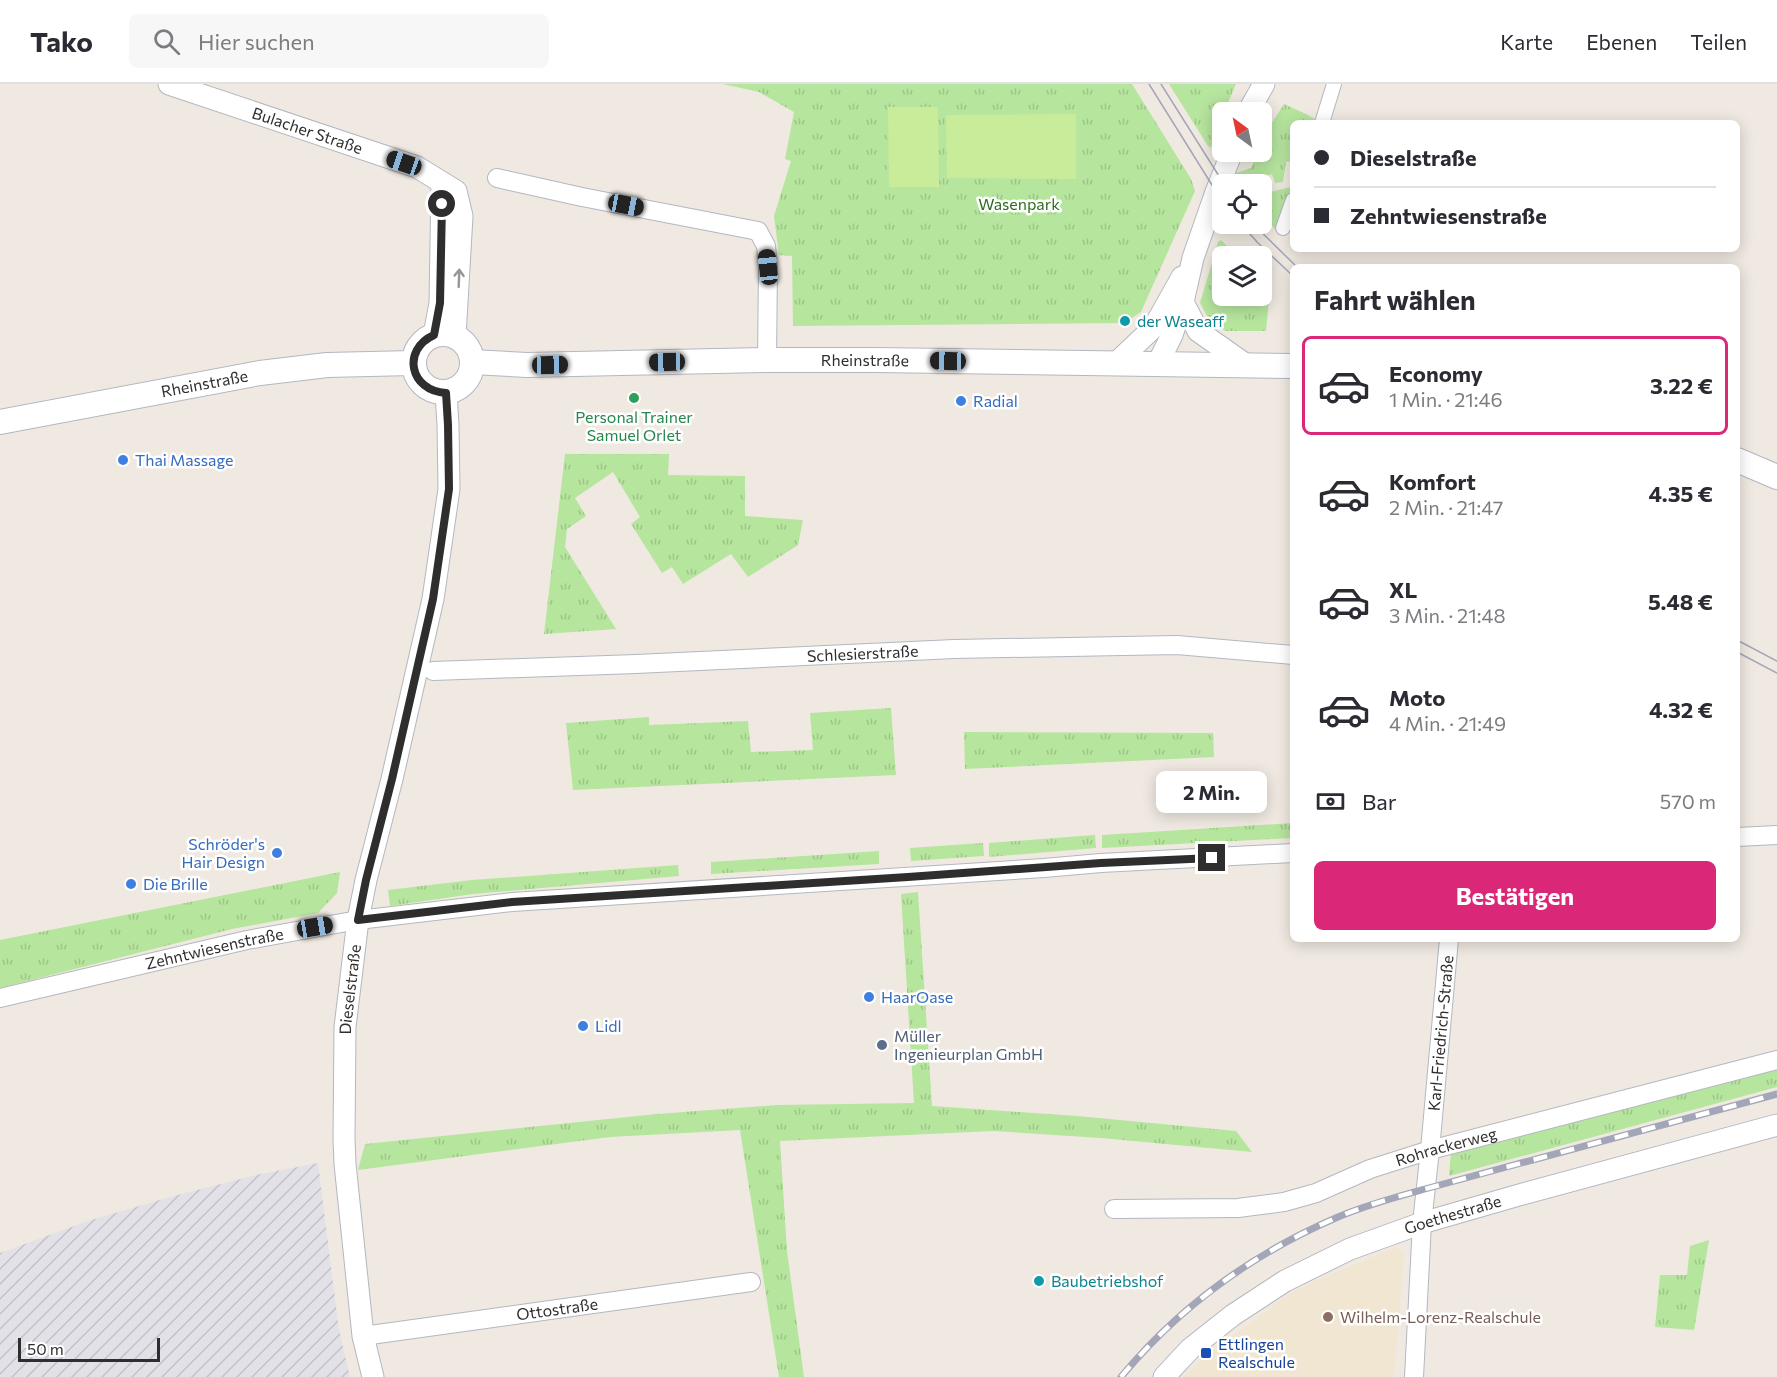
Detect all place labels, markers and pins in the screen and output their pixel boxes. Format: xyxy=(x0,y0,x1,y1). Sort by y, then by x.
place label: der Waseaff xyxy=(1137,311,1225,330)
marker: der Waseaff xyxy=(1118,314,1132,328)
marker: Personal Trainer Samuel Orlet xyxy=(627,391,641,405)
place label: Radial xyxy=(973,391,1018,410)
marker: Radial xyxy=(954,394,968,408)
place label: Personal Trainer Samuel Orlet xyxy=(575,407,693,444)
place label: Thai Massage xyxy=(135,450,233,469)
marker: Thai Massage xyxy=(116,453,130,467)
place label: Schröder's Hair Design xyxy=(182,834,265,871)
marker: Schröder's Hair Design xyxy=(270,846,284,860)
place label: Die Brille xyxy=(143,874,208,893)
marker: Die Brille xyxy=(124,877,138,891)
place label: HaarOase xyxy=(881,987,953,1006)
marker: HaarOase xyxy=(862,990,876,1004)
place label: Lidl xyxy=(595,1016,622,1035)
marker: Lidl xyxy=(576,1019,590,1033)
place label: Müller Ingenieurplan GmbH xyxy=(894,1026,1043,1063)
marker: Müller Ingenieurplan GmbH xyxy=(875,1038,889,1052)
place label: Baubetriebshof xyxy=(1051,1271,1164,1290)
marker: Baubetriebshof xyxy=(1032,1274,1046,1288)
place label: Wilhelm-Lorenz-Realschule xyxy=(1340,1307,1541,1326)
marker: Wilhelm-Lorenz-Realschule xyxy=(1321,1310,1335,1324)
place label: Ettlingen Realschule xyxy=(1218,1334,1295,1371)
marker: Ettlingen Realschule xyxy=(1199,1346,1213,1360)

